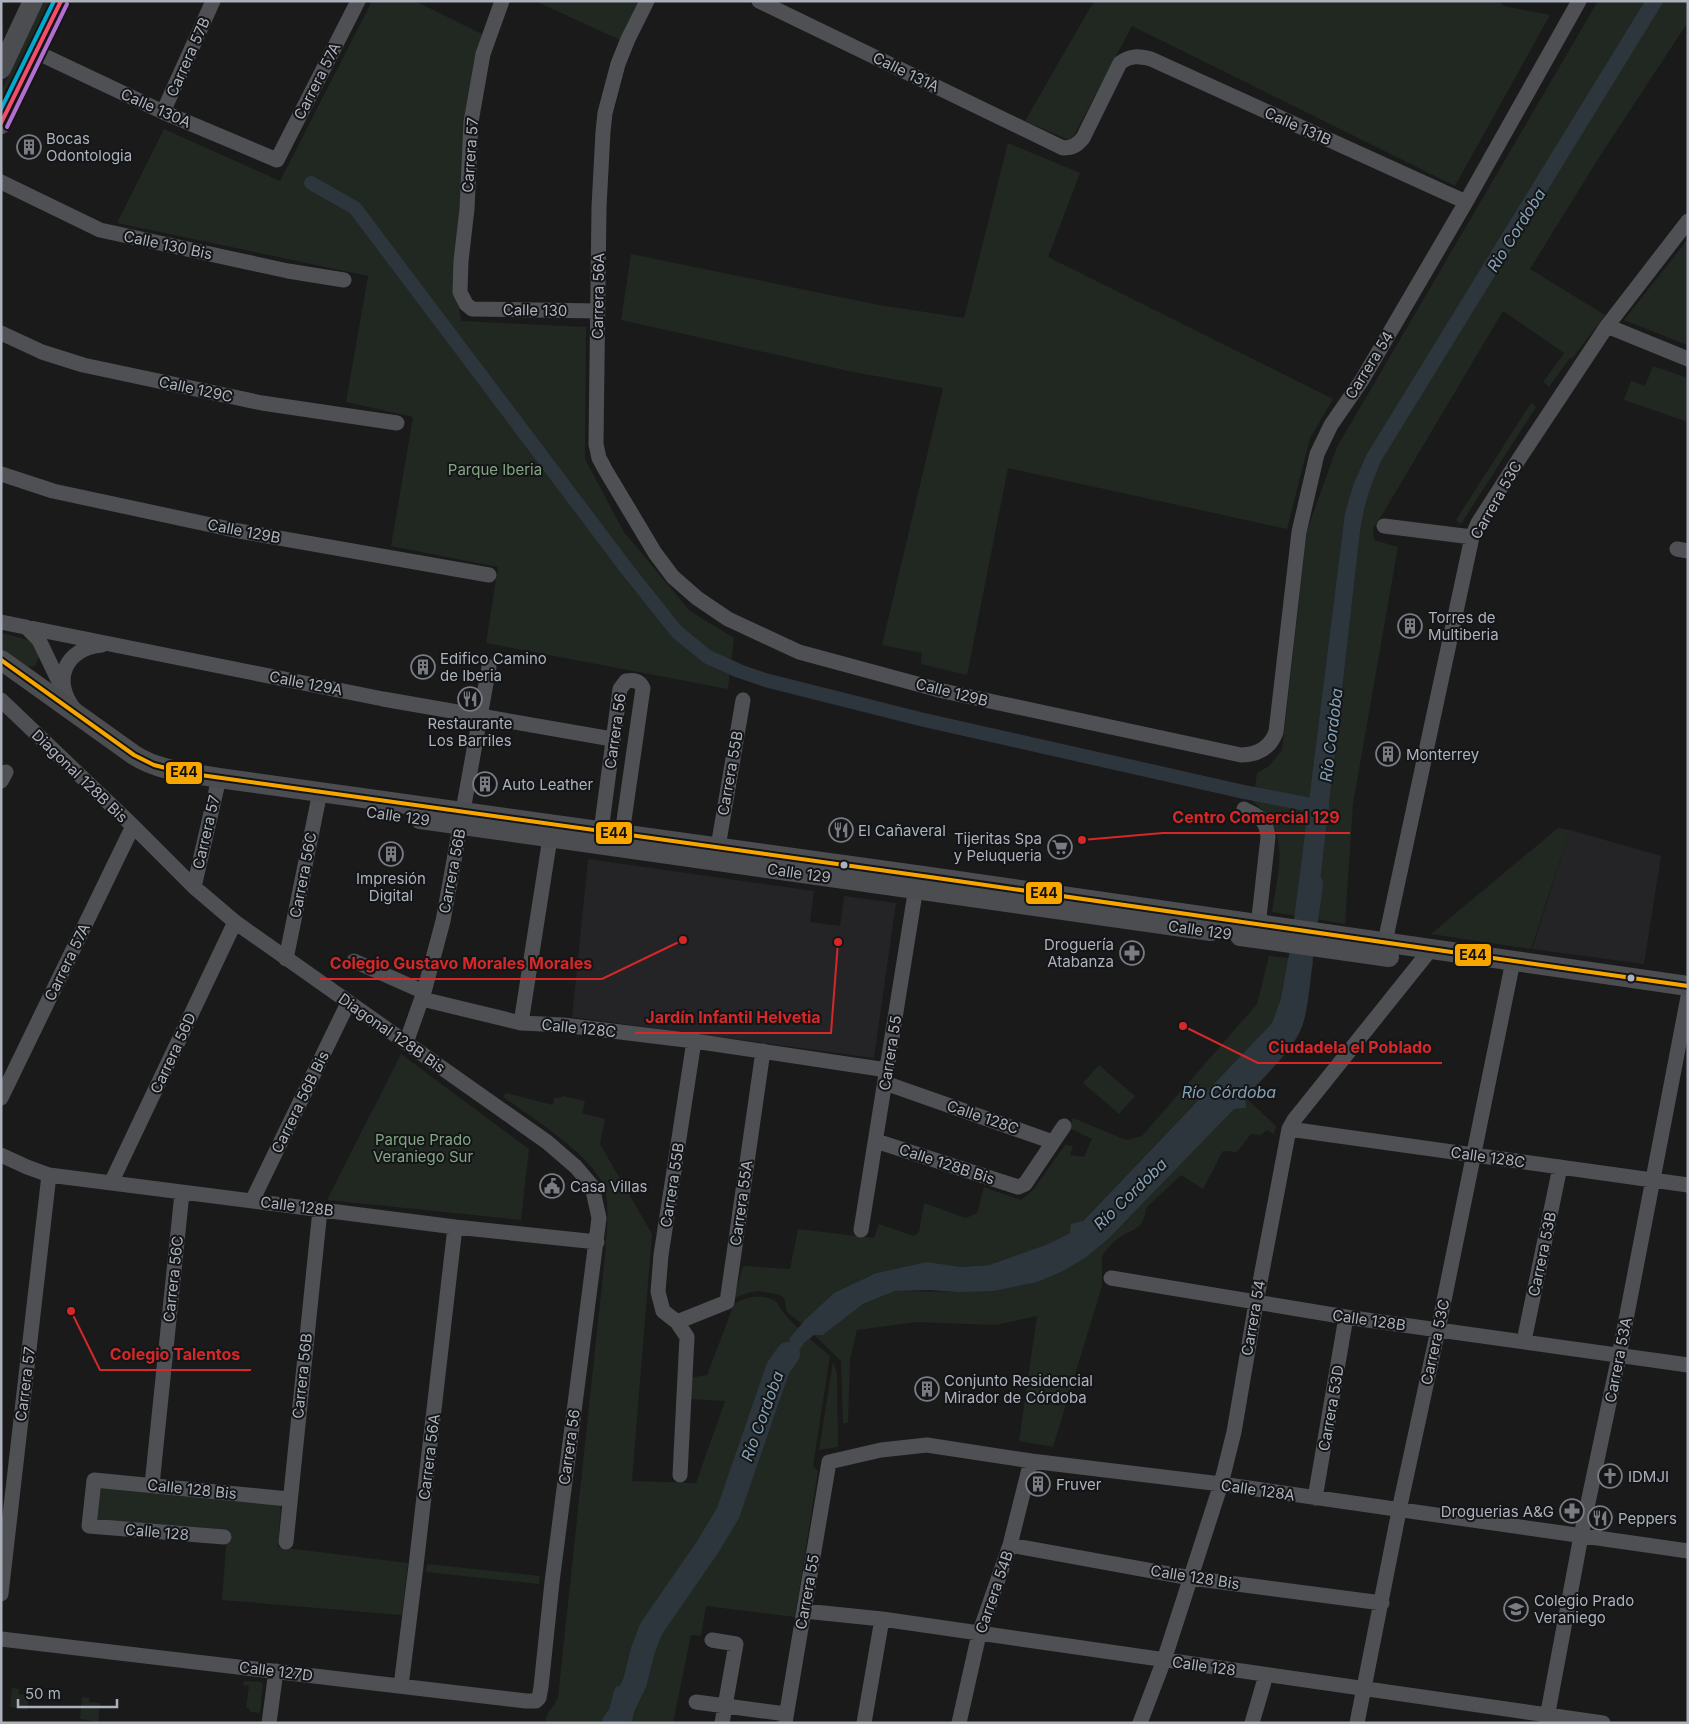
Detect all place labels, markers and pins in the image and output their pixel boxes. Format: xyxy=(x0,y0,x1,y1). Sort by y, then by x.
place label: Bocas Odontologia xyxy=(46,129,132,165)
building icon: Bocas Odontologia xyxy=(16,134,42,160)
place label: Torres de Multiberia xyxy=(1428,608,1499,644)
building icon: Torres de Multiberia xyxy=(1397,613,1423,639)
place label: Edifico Camino de Iberia xyxy=(440,649,547,685)
building icon: Edifico Camino de Iberia xyxy=(410,654,436,680)
restaurant icon: Restaurante Los Barriles xyxy=(457,686,483,712)
place label: Restaurante Los Barriles xyxy=(428,714,512,750)
building icon: Monterrey xyxy=(1375,741,1401,767)
place label: Monterrey xyxy=(1406,745,1480,764)
building icon: Auto Leather xyxy=(472,771,498,797)
place label: Auto Leather xyxy=(502,775,594,794)
callout: Centro Comercial 129 xyxy=(1163,802,1350,833)
restaurant icon: El Cañaveral xyxy=(828,817,854,843)
place label: El Cañaveral xyxy=(858,821,946,840)
place label: Tijeritas Spa y Peluqueria xyxy=(954,829,1042,865)
supermarket icon: Tijeritas Spa y Peluqueria xyxy=(1047,834,1073,860)
building icon: Impresión Digital xyxy=(378,841,404,867)
unlabelled marker xyxy=(839,860,849,870)
place label: Impresión Digital xyxy=(356,869,426,905)
place label: Droguería Atabanza xyxy=(1044,935,1114,971)
pharmacy icon: Droguería Atabanza xyxy=(1119,940,1145,966)
callout: Colegio Gustavo Morales Morales xyxy=(320,948,602,979)
unlabelled marker xyxy=(1626,973,1636,983)
callout: Jardín Infantil Helvetia xyxy=(635,1002,831,1033)
callout: Ciudadela el Poblado xyxy=(1258,1032,1442,1063)
public building icon: Casa Villas xyxy=(539,1173,565,1199)
place label: Casa Villas xyxy=(570,1177,648,1196)
callout: Colegio Talentos xyxy=(100,1339,251,1370)
place label: Conjunto Residencial Mirador de Córdoba xyxy=(944,1371,1093,1407)
building icon: Conjunto Residencial Mirador de Córdoba xyxy=(914,1376,940,1402)
church icon: IDMJI xyxy=(1597,1463,1623,1489)
place label: IDMJI xyxy=(1628,1467,1669,1486)
building icon: Fruver xyxy=(1025,1471,1051,1497)
place label: Fruver xyxy=(1056,1475,1102,1494)
pharmacy icon: Droguerias A&G xyxy=(1559,1498,1585,1524)
place label: Droguerias A&G xyxy=(1441,1502,1554,1521)
restaurant icon: Peppers xyxy=(1587,1505,1613,1531)
place label: Peppers xyxy=(1618,1509,1677,1528)
place label: Colegio Prado Veraniego xyxy=(1534,1591,1634,1627)
school or university icon: Colegio Prado Veraniego xyxy=(1503,1596,1529,1622)

